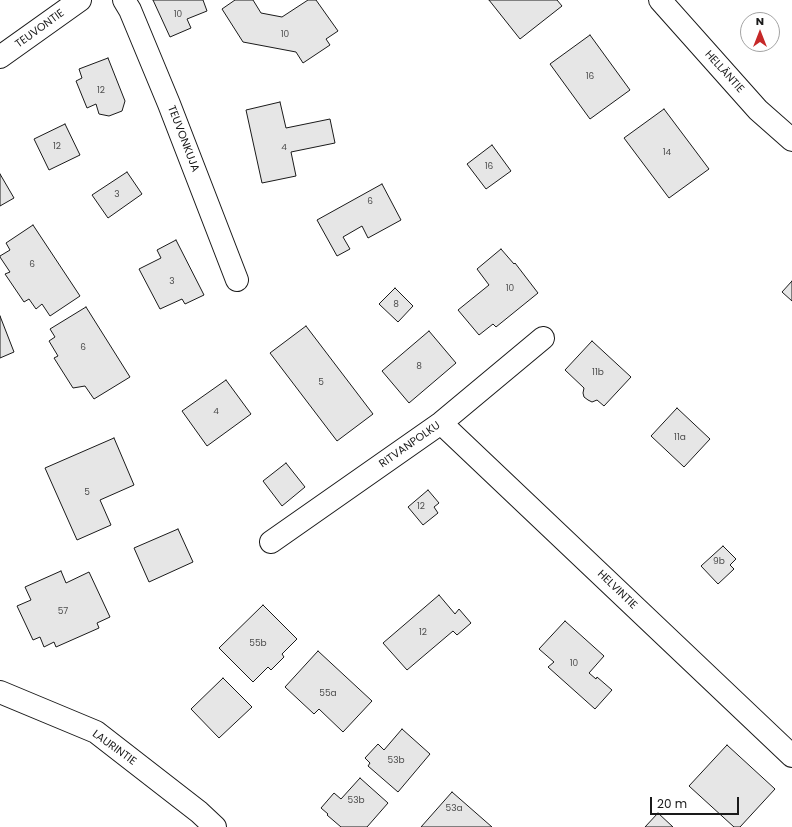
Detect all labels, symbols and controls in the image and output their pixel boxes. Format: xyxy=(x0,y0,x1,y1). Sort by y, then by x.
street label: TEUVONTIE xyxy=(13,7,67,51)
house number: 10 xyxy=(174,10,182,20)
north arrow xyxy=(740,12,780,52)
text: N xyxy=(756,13,764,29)
house number: 10 xyxy=(281,30,289,40)
street label: HELLÄNTIE xyxy=(702,48,746,96)
house number: 16 xyxy=(586,72,594,82)
house number: 12 xyxy=(97,86,105,96)
street label: TEUVONKUJA xyxy=(164,104,202,174)
house number: 12 xyxy=(53,142,61,152)
house number: 4 xyxy=(281,143,287,153)
house number: 14 xyxy=(663,148,671,158)
house number: 16 xyxy=(485,162,493,172)
house number: 3 xyxy=(114,190,120,200)
house number: 6 xyxy=(367,197,373,207)
house number: 6 xyxy=(29,260,35,270)
house number: 3 xyxy=(169,277,175,287)
house number: 10 xyxy=(506,284,514,294)
house number: 8 xyxy=(393,300,399,310)
house number: 6 xyxy=(80,343,86,353)
house number: 8 xyxy=(416,362,422,372)
house number: 11b xyxy=(592,368,604,378)
house number: 5 xyxy=(318,378,324,388)
house number: 4 xyxy=(213,407,219,417)
street label: RITVANPOLKU xyxy=(377,419,443,471)
house number: 11a xyxy=(674,433,686,443)
house number: 5 xyxy=(84,488,90,498)
house number: 12 xyxy=(417,502,425,512)
house number: 9b xyxy=(713,557,725,567)
street label: HELVINTIE xyxy=(594,568,640,612)
house number: 57 xyxy=(58,607,68,617)
house number: 12 xyxy=(419,628,427,638)
house number: 55b xyxy=(249,639,267,649)
house number: 10 xyxy=(570,659,578,669)
house number: 55a xyxy=(319,689,337,699)
street label: LAURINTIE xyxy=(89,728,139,768)
house number: 53b xyxy=(387,756,405,766)
scale bar xyxy=(652,789,741,815)
text: 20 m xyxy=(657,795,687,812)
house number: 53b xyxy=(347,796,365,806)
house number: 53a xyxy=(445,804,463,814)

